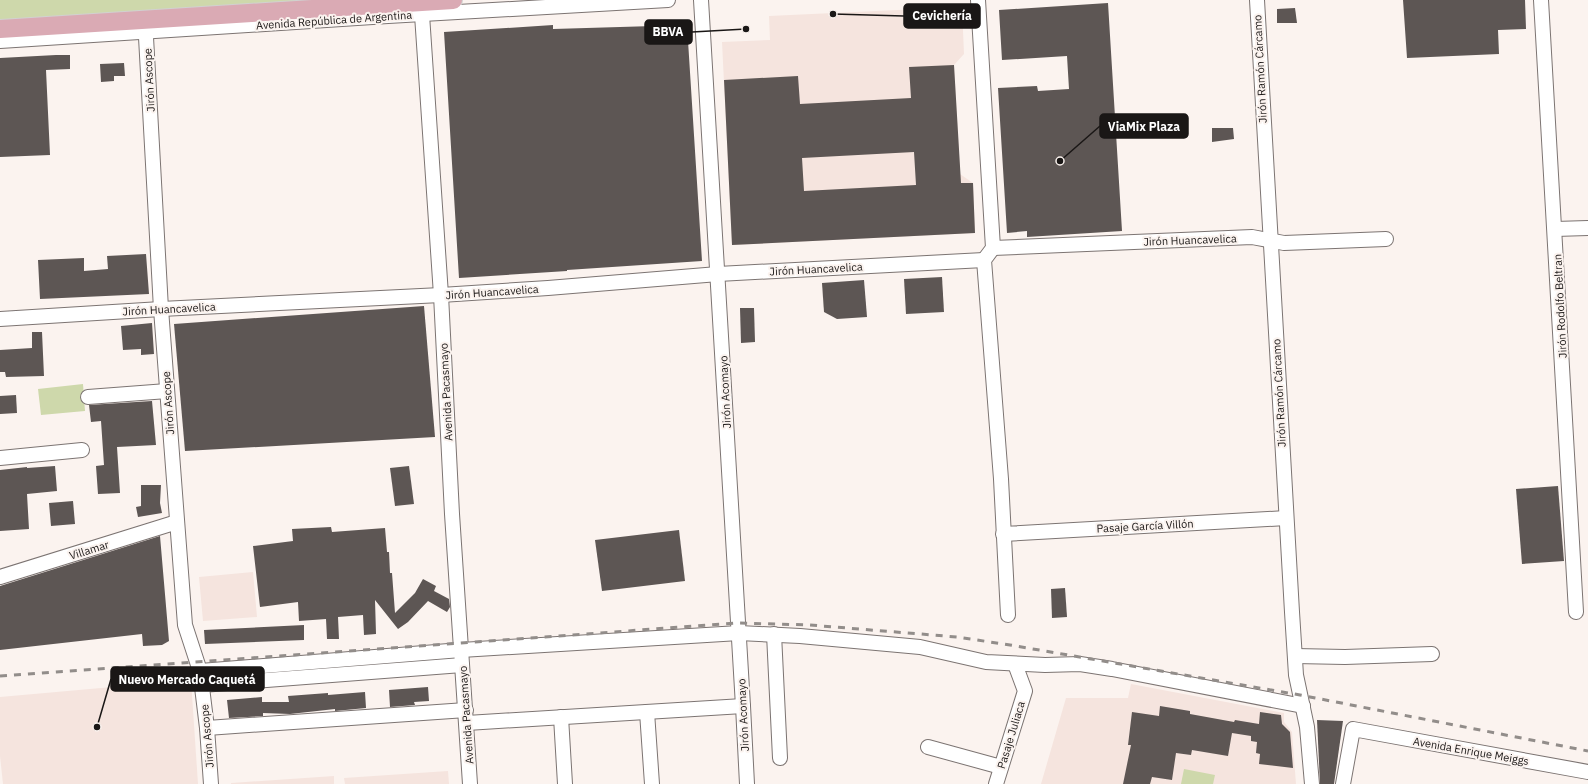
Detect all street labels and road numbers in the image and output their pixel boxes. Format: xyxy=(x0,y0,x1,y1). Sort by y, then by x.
street label: Avenida República de Argentina xyxy=(256,8,413,32)
street label: Jirón Ramón Cárcamo xyxy=(1250,14,1270,124)
street label: Jirón Ascope xyxy=(140,48,158,112)
street label: Jirón Huancavelica xyxy=(1143,231,1237,249)
street label: Jirón Rodolfo Beltran xyxy=(1550,254,1570,358)
street label: Jirón Huancavelica xyxy=(769,260,863,278)
street label: Jirón Huancavelica xyxy=(445,282,539,302)
street label: Jirón Huancavelica xyxy=(122,300,216,318)
street label: Jirón Ramón Cárcamo xyxy=(1269,338,1289,448)
street label: Avenida Pacasmayo xyxy=(436,343,456,441)
street label: Jirón Acomayo xyxy=(716,355,734,429)
street label: Jirón Ascope xyxy=(159,371,177,435)
street label: Pasaje García Villón xyxy=(1096,516,1194,536)
street label: Villamar xyxy=(67,537,111,563)
street label: Avenida Pacasmayo xyxy=(456,665,476,765)
street label: Jirón Acomayo xyxy=(734,678,752,752)
street label: Pasaje Juliaca xyxy=(994,699,1028,770)
street label: Jirón Ascope xyxy=(197,704,217,768)
street label: Avenida Enrique Meiggs xyxy=(1412,734,1530,768)

